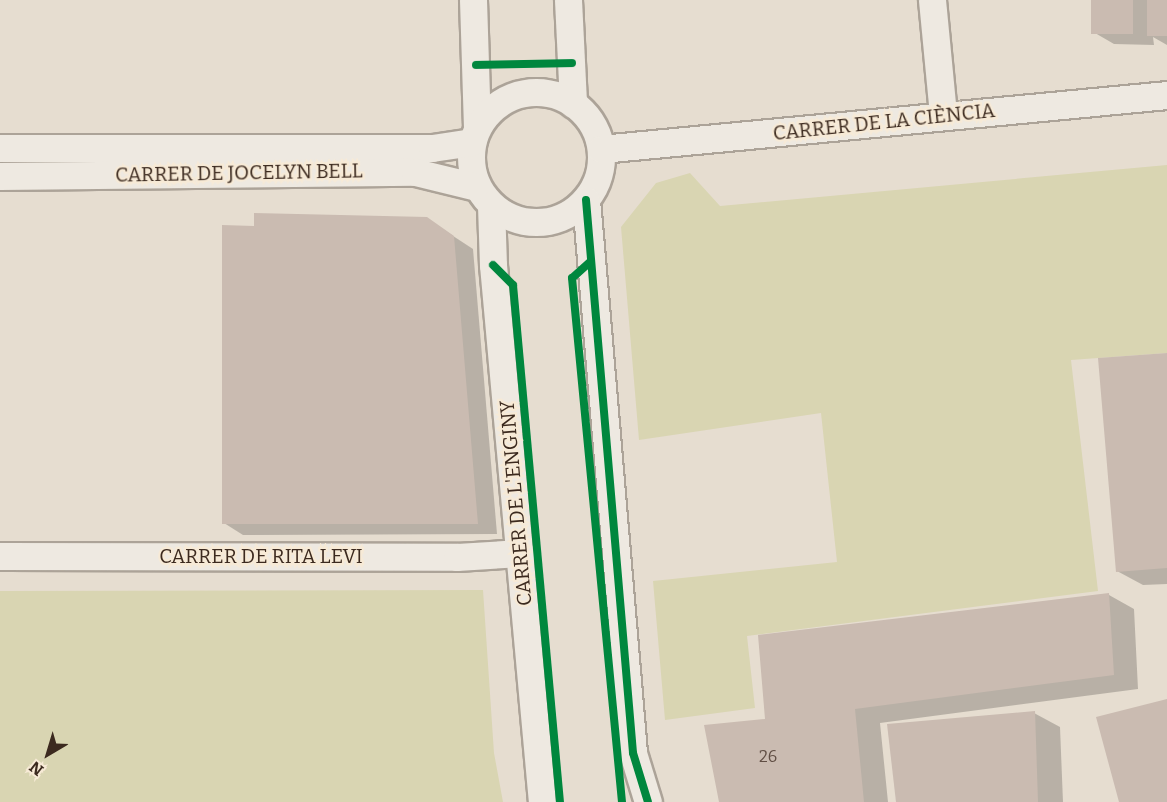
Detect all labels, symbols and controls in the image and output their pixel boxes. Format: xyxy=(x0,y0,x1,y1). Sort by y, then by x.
street label: CARRER DE LA CIÈNCIA xyxy=(772,98,996,146)
street label: CARRER DE JOCELYN BELL xyxy=(115,159,363,187)
street label: CARRER DE L'ENGINY xyxy=(495,399,537,607)
street label: CARRER DE RITA LEVI xyxy=(159,544,363,568)
north arrow xyxy=(18,724,78,784)
house number: 26 xyxy=(759,747,777,767)
text: N xyxy=(26,757,47,780)

